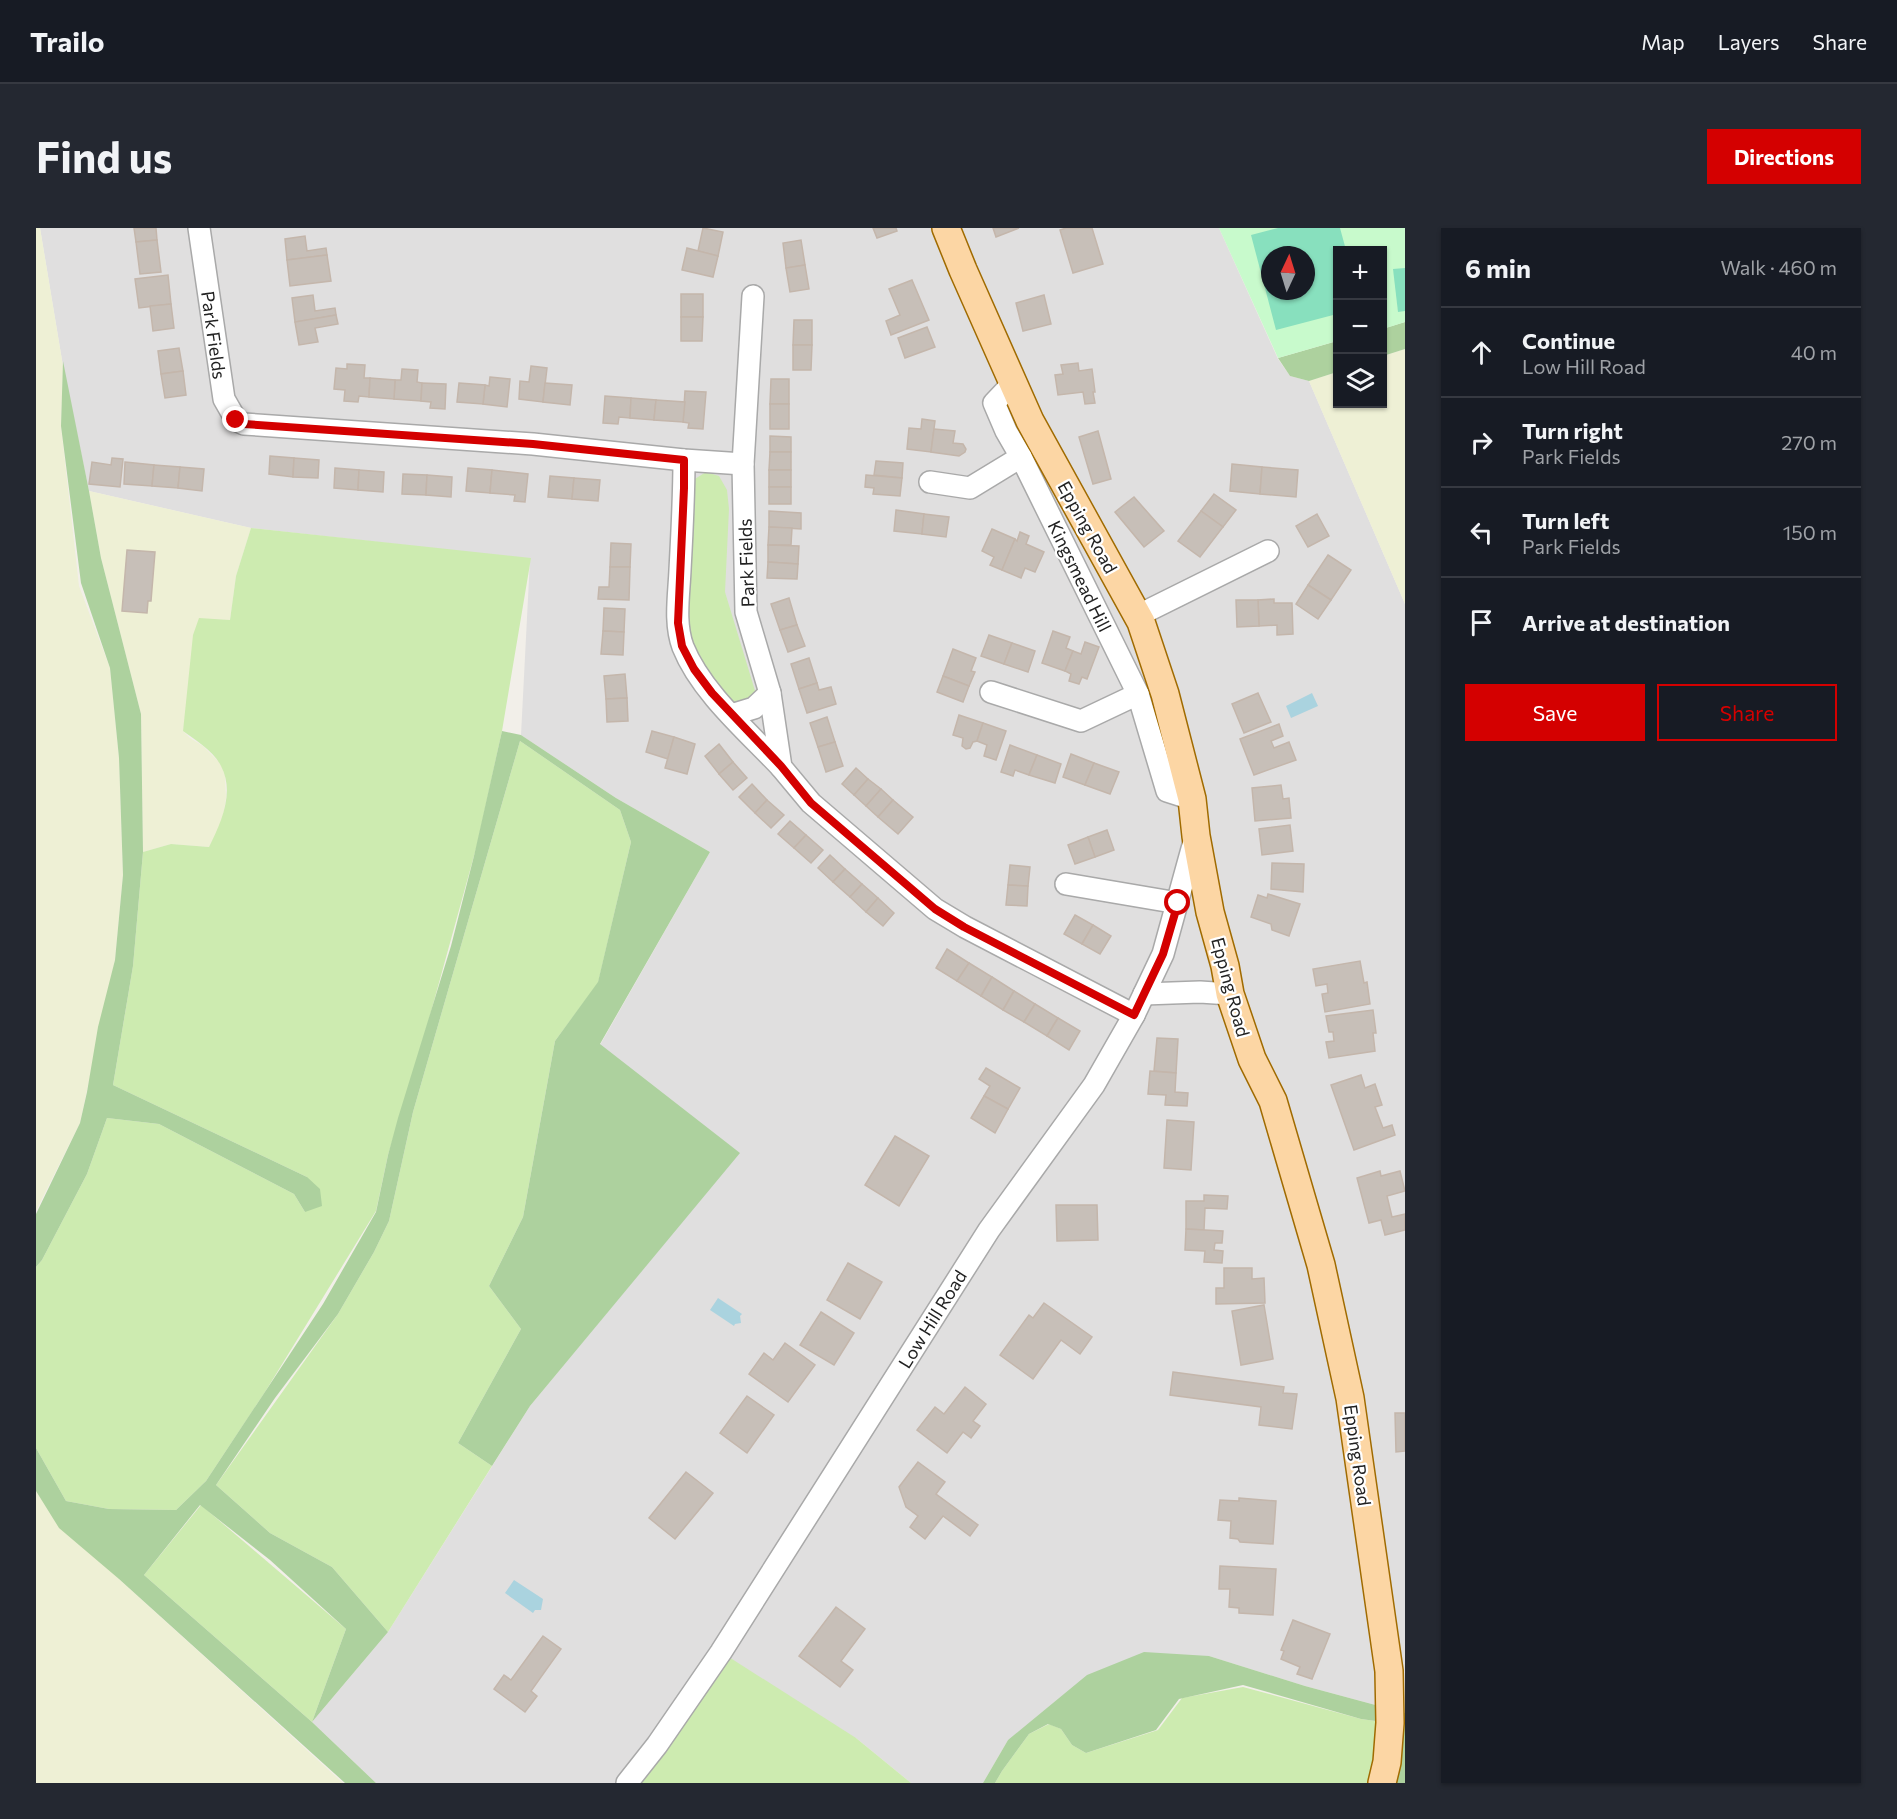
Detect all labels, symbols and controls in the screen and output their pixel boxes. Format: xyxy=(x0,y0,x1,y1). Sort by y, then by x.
text: Trailo xyxy=(30,24,105,58)
text: Map xyxy=(1641,29,1685,54)
text: Layers xyxy=(1718,29,1780,54)
text: Share xyxy=(1813,29,1867,54)
button: Directions xyxy=(1707,129,1861,184)
text: Find us xyxy=(36,130,172,182)
north arrow xyxy=(1261,246,1315,300)
map controls xyxy=(1333,246,1387,408)
button: + xyxy=(1333,246,1387,300)
text: 6 min xyxy=(1465,252,1531,283)
text: Walk · 460 m xyxy=(1720,255,1837,279)
street label: Park Fields xyxy=(197,290,231,380)
button: − xyxy=(1333,300,1387,354)
text: Continue xyxy=(1522,327,1615,354)
icon: ahead xyxy=(1465,336,1498,369)
text: 40 m xyxy=(1791,340,1837,364)
button: layers xyxy=(1333,354,1387,408)
text: Low Hill Road xyxy=(1522,354,1646,378)
route end xyxy=(222,406,248,432)
text: Turn right xyxy=(1522,417,1623,444)
icon: right xyxy=(1465,426,1498,459)
text: 270 m xyxy=(1781,430,1837,454)
text: Park Fields xyxy=(1522,444,1621,468)
street label: Epping Road xyxy=(1054,477,1122,577)
text: Turn left xyxy=(1522,507,1609,534)
icon: left xyxy=(1465,516,1498,549)
street label: Kingsmead Hill xyxy=(1044,517,1116,635)
street label: Park Fields xyxy=(733,518,759,608)
text: 150 m xyxy=(1783,520,1837,544)
text: Park Fields xyxy=(1522,534,1621,558)
icon: arrive xyxy=(1465,606,1498,639)
text: Arrive at destination xyxy=(1522,609,1730,636)
button: Save xyxy=(1465,684,1645,741)
button: Share xyxy=(1657,684,1837,741)
route start xyxy=(1164,889,1190,915)
street label: Epping Road xyxy=(1207,935,1255,1039)
street label: Low Hill Road xyxy=(893,1266,971,1372)
street label: Epping Road xyxy=(1340,1403,1376,1507)

